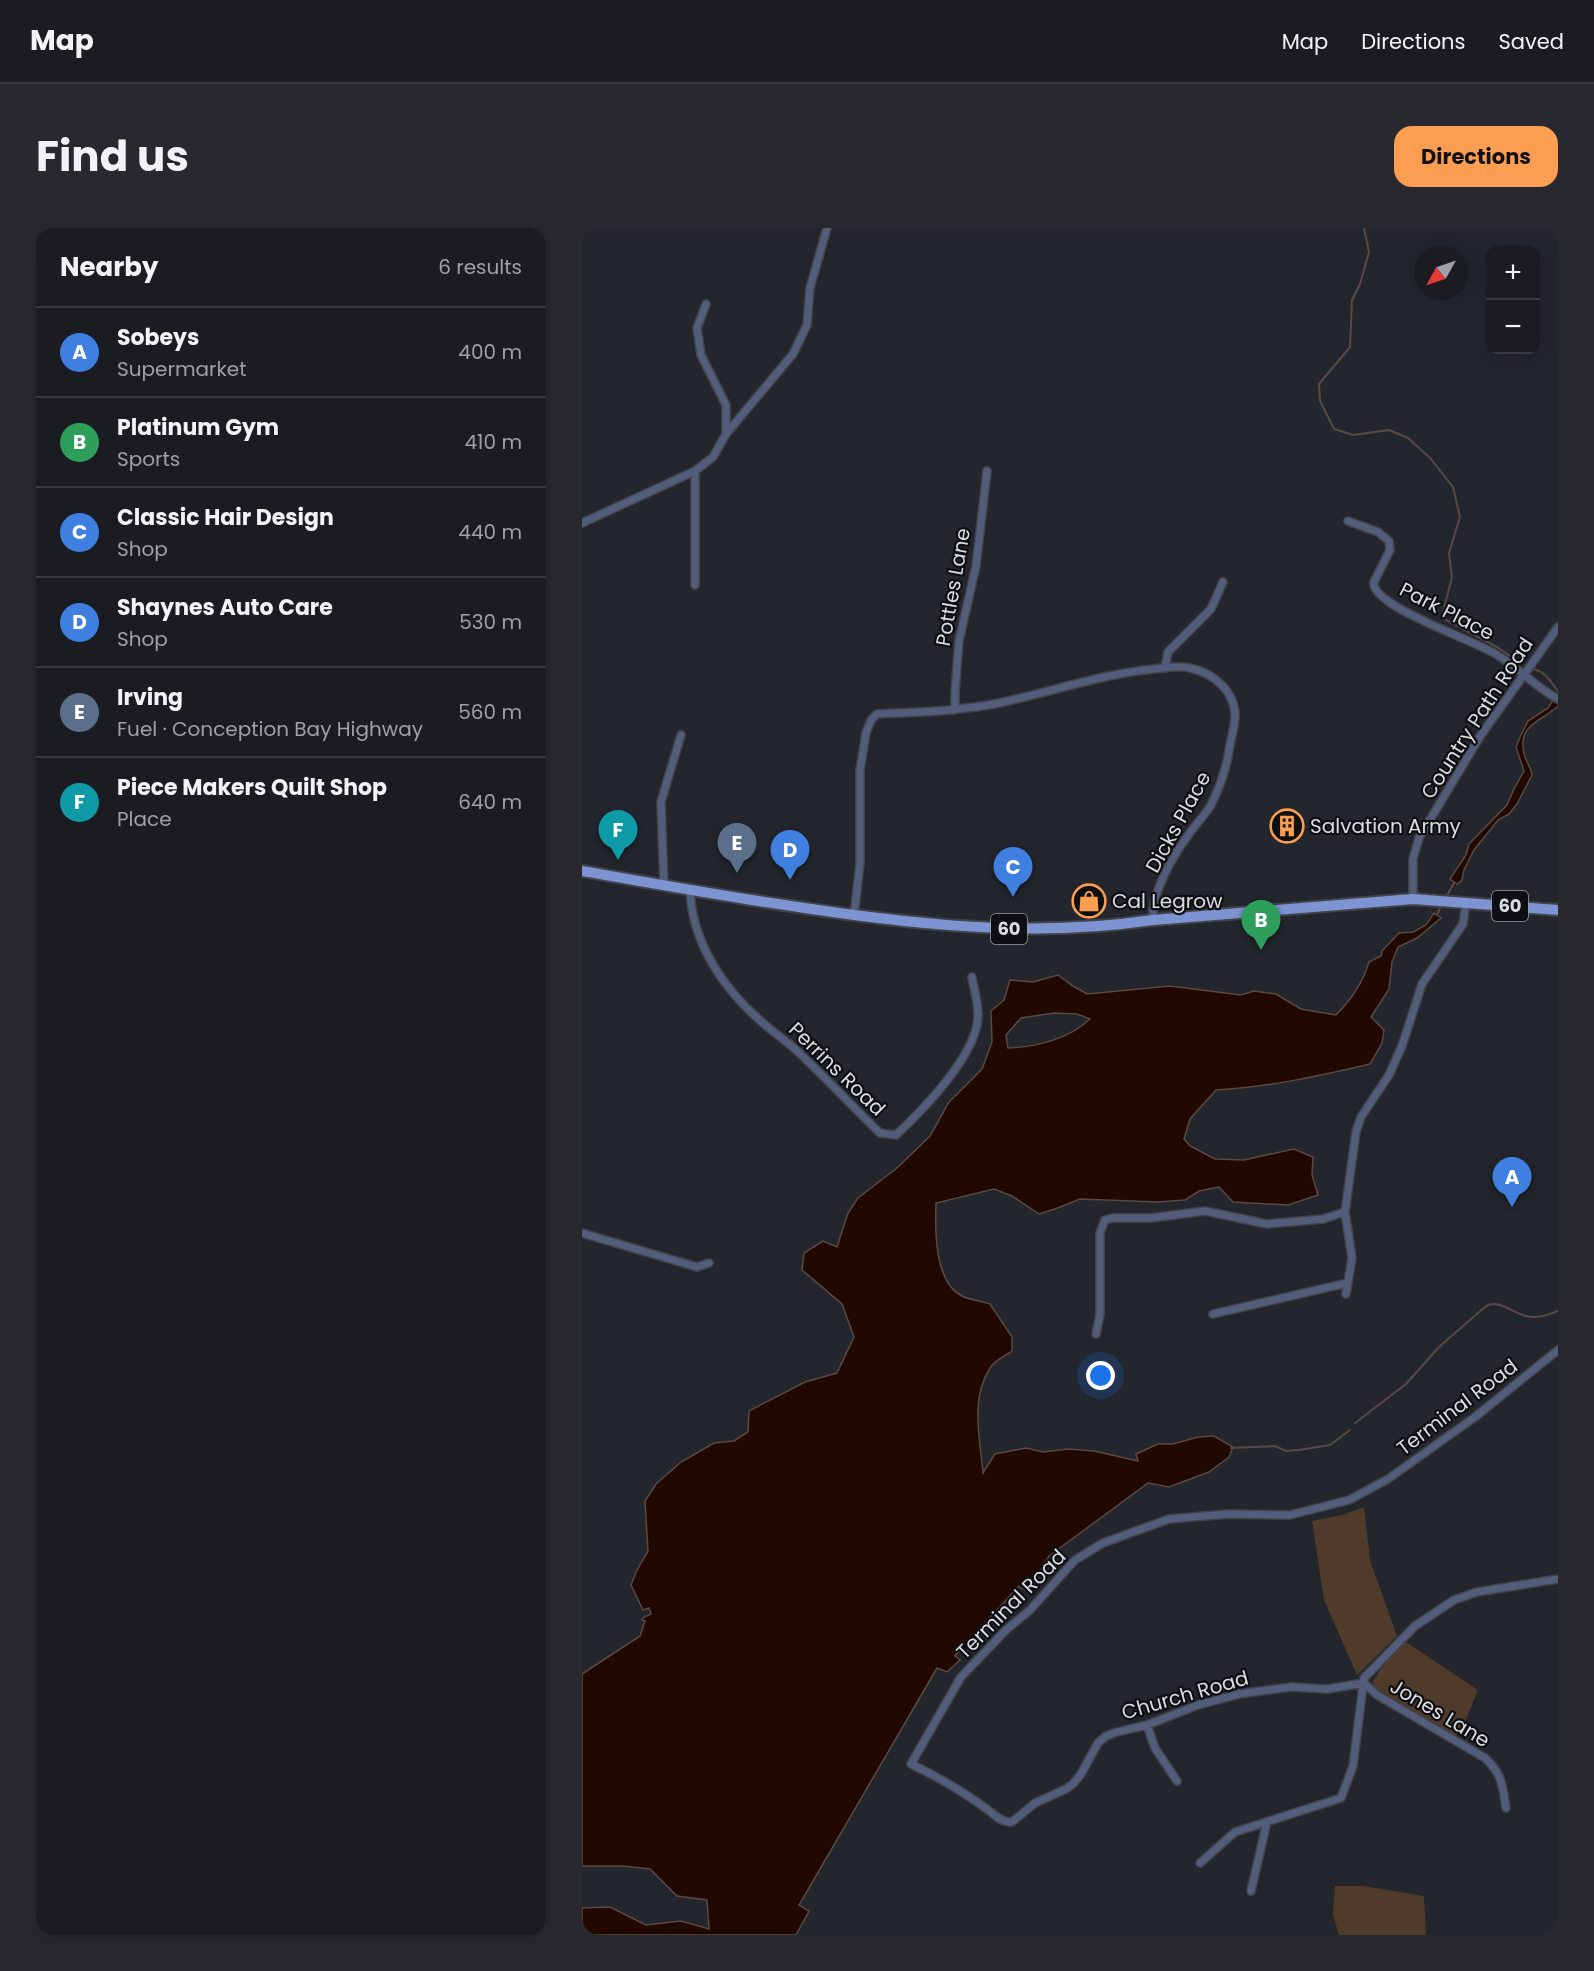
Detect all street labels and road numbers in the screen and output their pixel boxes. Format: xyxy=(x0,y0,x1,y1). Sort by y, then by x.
street label: Pottles Lane xyxy=(929,526,977,648)
street label: Park Place xyxy=(1395,575,1499,647)
street label: Country Path Road xyxy=(1414,632,1540,804)
street label: Dicks Place xyxy=(1139,766,1217,878)
road number: 60 xyxy=(1492,891,1528,921)
road number: 60 xyxy=(991,914,1027,944)
street label: Perrins Road xyxy=(783,1016,891,1122)
street label: Terminal Road xyxy=(1391,1352,1523,1462)
street label: Terminal Road xyxy=(950,1543,1072,1665)
street label: Church Road xyxy=(1118,1664,1252,1726)
street label: Jones Lane xyxy=(1385,1672,1495,1754)

